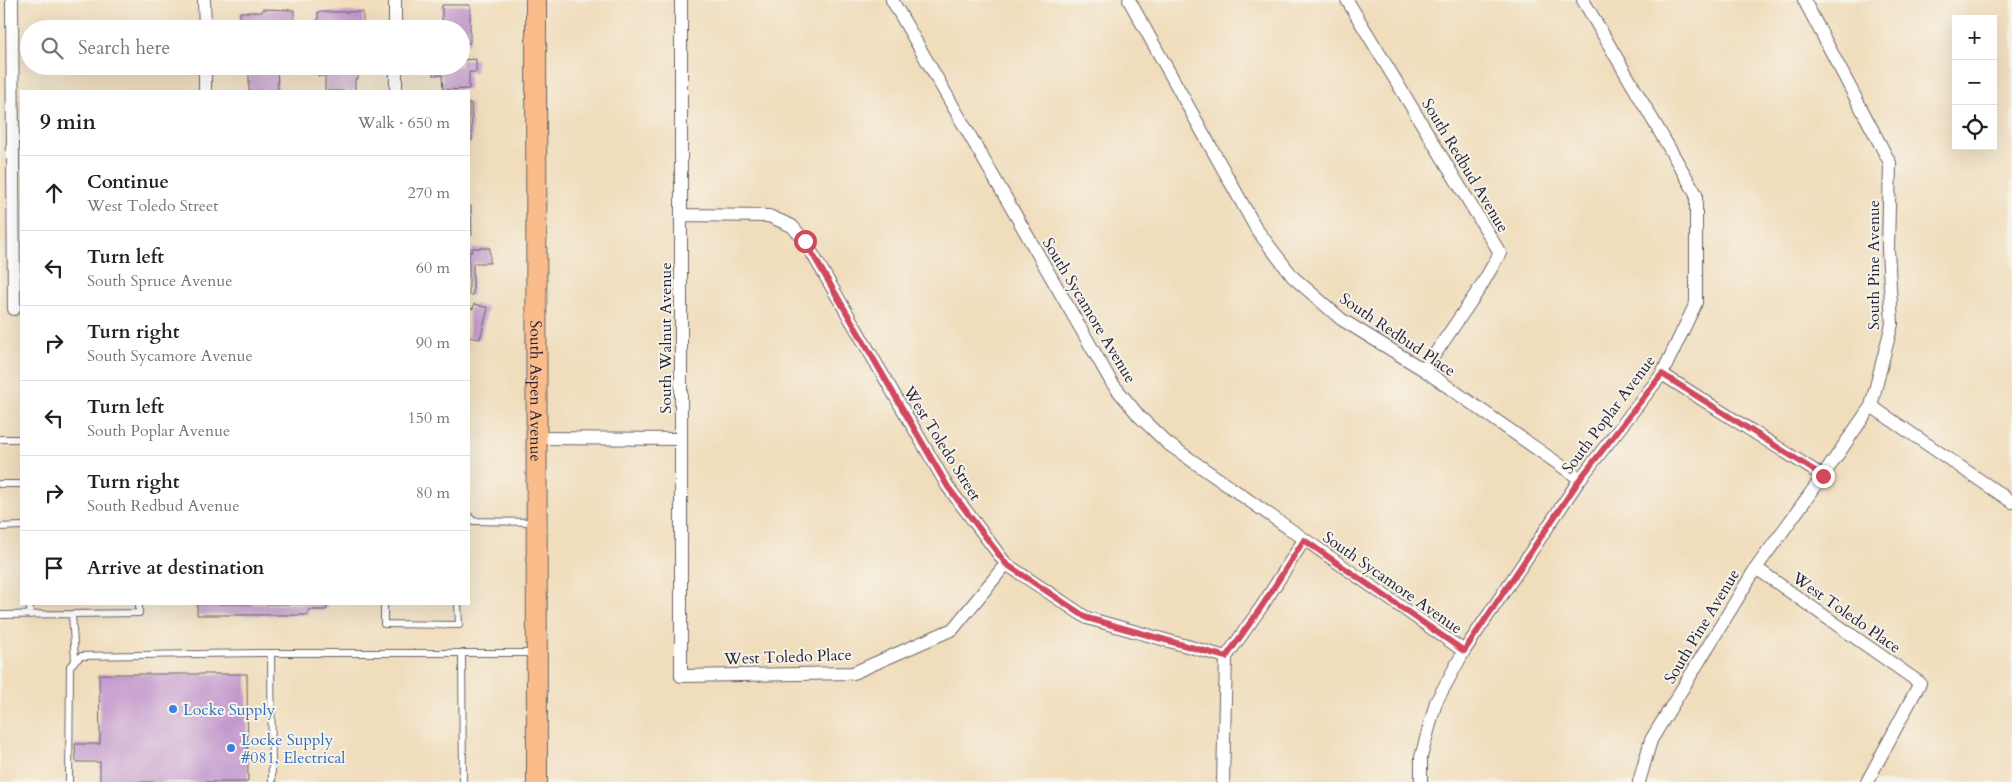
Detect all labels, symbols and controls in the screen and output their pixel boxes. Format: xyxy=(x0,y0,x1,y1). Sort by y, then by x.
map controls xyxy=(1952,15,1997,150)
button: + xyxy=(1952,15,1997,60)
search box xyxy=(20,20,470,75)
icon: search xyxy=(38,34,66,62)
text: Search here xyxy=(78,35,170,61)
button: − xyxy=(1952,60,1997,105)
street label: South Redbud Avenue xyxy=(1416,94,1514,237)
button: locate xyxy=(1952,105,1997,150)
text: 9 min xyxy=(40,108,96,137)
text: Walk · 650 m xyxy=(358,112,450,134)
text: Continue xyxy=(87,169,169,195)
icon: ahead xyxy=(40,179,68,207)
text: 270 m xyxy=(408,182,450,204)
text: West Toledo Street xyxy=(87,195,218,217)
street label: South Pine Avenue xyxy=(1863,200,1885,330)
route start xyxy=(794,230,817,253)
street label: South Sycamore Avenue xyxy=(1037,234,1141,387)
text: Turn left xyxy=(87,244,164,270)
icon: left xyxy=(40,254,68,282)
text: 60 m xyxy=(416,257,450,279)
street label: South Walnut Avenue xyxy=(655,262,677,414)
text: South Spruce Avenue xyxy=(87,270,232,292)
street label: South Redbud Place xyxy=(1335,288,1460,382)
text: Turn right xyxy=(87,319,179,345)
street label: South Aspen Avenue xyxy=(524,320,547,462)
icon: right xyxy=(40,329,68,357)
text: 90 m xyxy=(416,332,450,354)
text: South Sycamore Avenue xyxy=(87,345,253,367)
street label: South Poplar Avenue xyxy=(1557,351,1661,478)
street label: West Toledo Street xyxy=(898,381,986,505)
text: Turn left xyxy=(87,394,164,420)
icon: left xyxy=(40,404,68,432)
text: 150 m xyxy=(408,407,450,429)
text: South Poplar Avenue xyxy=(87,420,230,442)
route end xyxy=(1812,465,1835,488)
text: Turn right xyxy=(87,469,179,495)
icon: right xyxy=(40,479,68,507)
text: 80 m xyxy=(416,482,450,504)
text: South Redbud Avenue xyxy=(87,495,240,517)
street label: South Sycamore Avenue xyxy=(1318,526,1467,639)
icon: arrive xyxy=(40,554,68,582)
text: Arrive at destination xyxy=(87,555,264,581)
street label: South Pine Avenue xyxy=(1659,565,1745,688)
street label: West Toledo Place xyxy=(1787,567,1905,658)
street label: West Toledo Place xyxy=(723,644,852,670)
place label: Locke Supply xyxy=(183,699,276,721)
marker: Locke Supply xyxy=(167,703,179,715)
place label: Locke Supply #081, Electrical xyxy=(241,729,345,769)
marker: Locke Supply #081, Electrical xyxy=(225,742,237,754)

